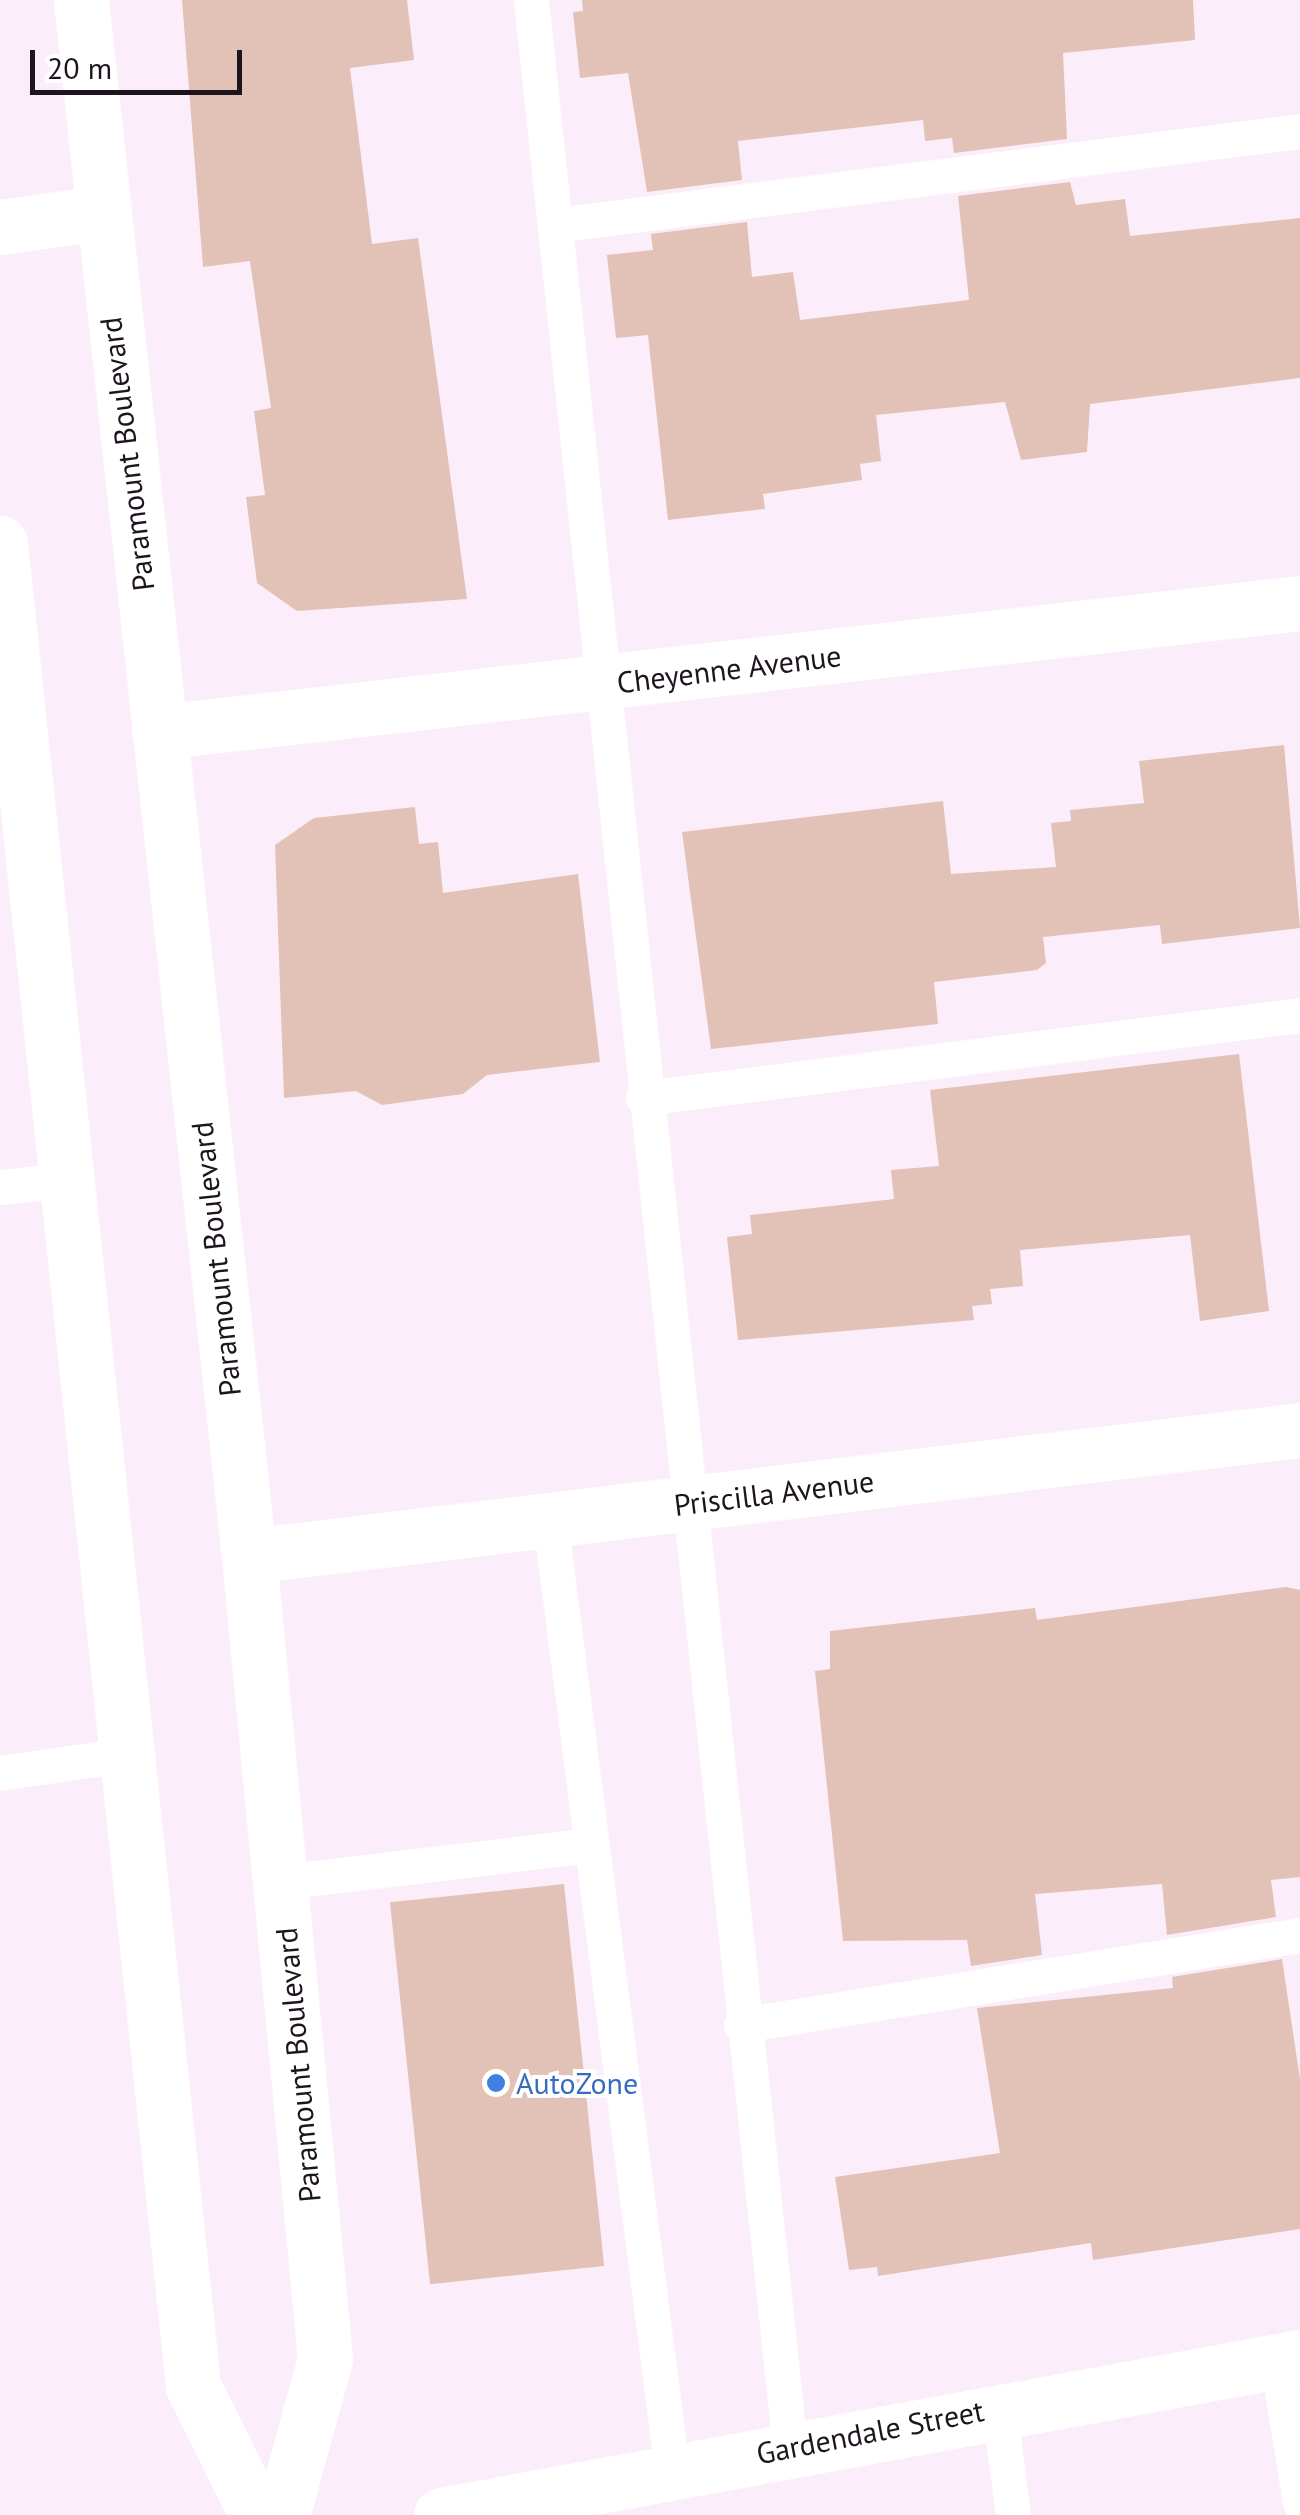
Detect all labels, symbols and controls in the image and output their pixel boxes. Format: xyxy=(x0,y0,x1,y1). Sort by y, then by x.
scale bar xyxy=(35,30,248,92)
text: 20 m xyxy=(47,48,112,87)
street label: Paramount Boulevard xyxy=(92,315,162,593)
street label: Cheyenne Avenue xyxy=(614,637,844,701)
street label: Paramount Boulevard xyxy=(184,1120,248,1398)
street label: Priscilla Avenue xyxy=(671,1463,877,1523)
street label: Paramount Boulevard xyxy=(268,1926,328,2204)
place label: AutoZone xyxy=(516,2065,638,2101)
marker: AutoZone xyxy=(485,2072,507,2094)
street label: Gardendale Street xyxy=(753,2392,987,2472)

